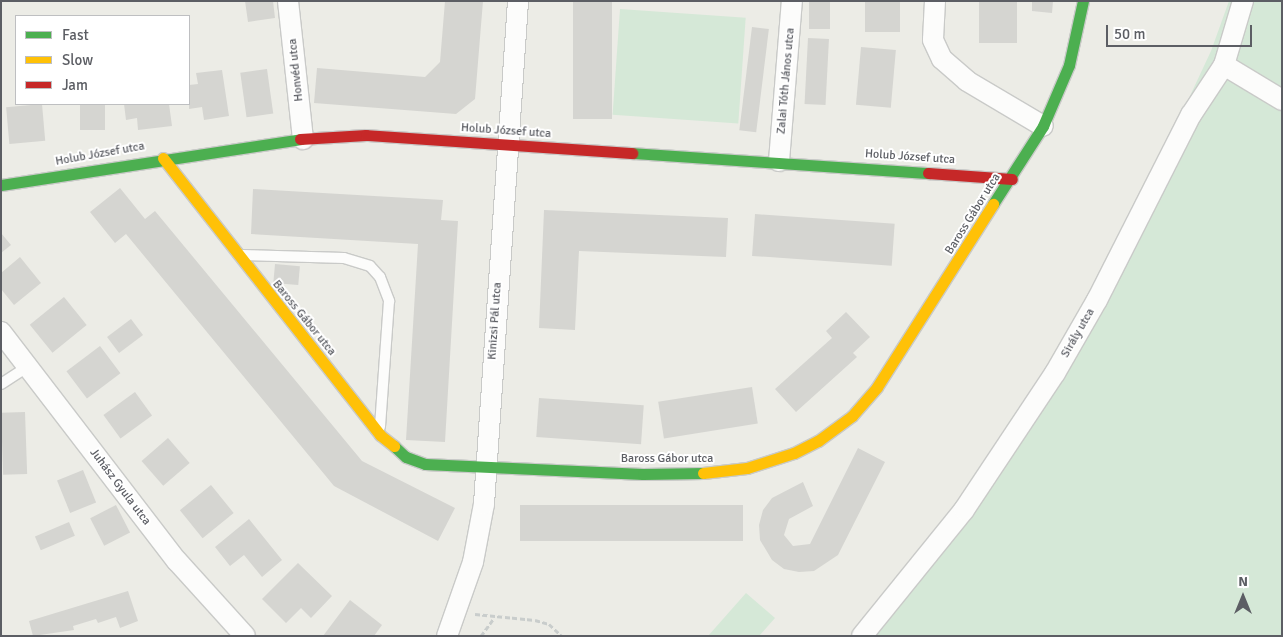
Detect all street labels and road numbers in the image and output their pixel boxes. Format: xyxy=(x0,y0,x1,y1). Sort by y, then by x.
street label: Zalai Tóth János utca xyxy=(774,27,798,135)
street label: Honvéd utca xyxy=(286,38,306,102)
street label: Holub József utca xyxy=(460,121,552,141)
street label: Holub József utca xyxy=(54,139,146,169)
street label: Holub József utca xyxy=(864,147,956,167)
street label: Baross Gábor utca xyxy=(942,171,1004,257)
street label: Baross Gábor utca xyxy=(269,277,339,359)
street label: Kinizsi Pál utca xyxy=(485,282,505,360)
street label: Sirály utca xyxy=(1058,306,1098,360)
street label: Juhász Gyula utca xyxy=(86,446,154,528)
street label: Baross Gábor utca xyxy=(621,452,713,466)

